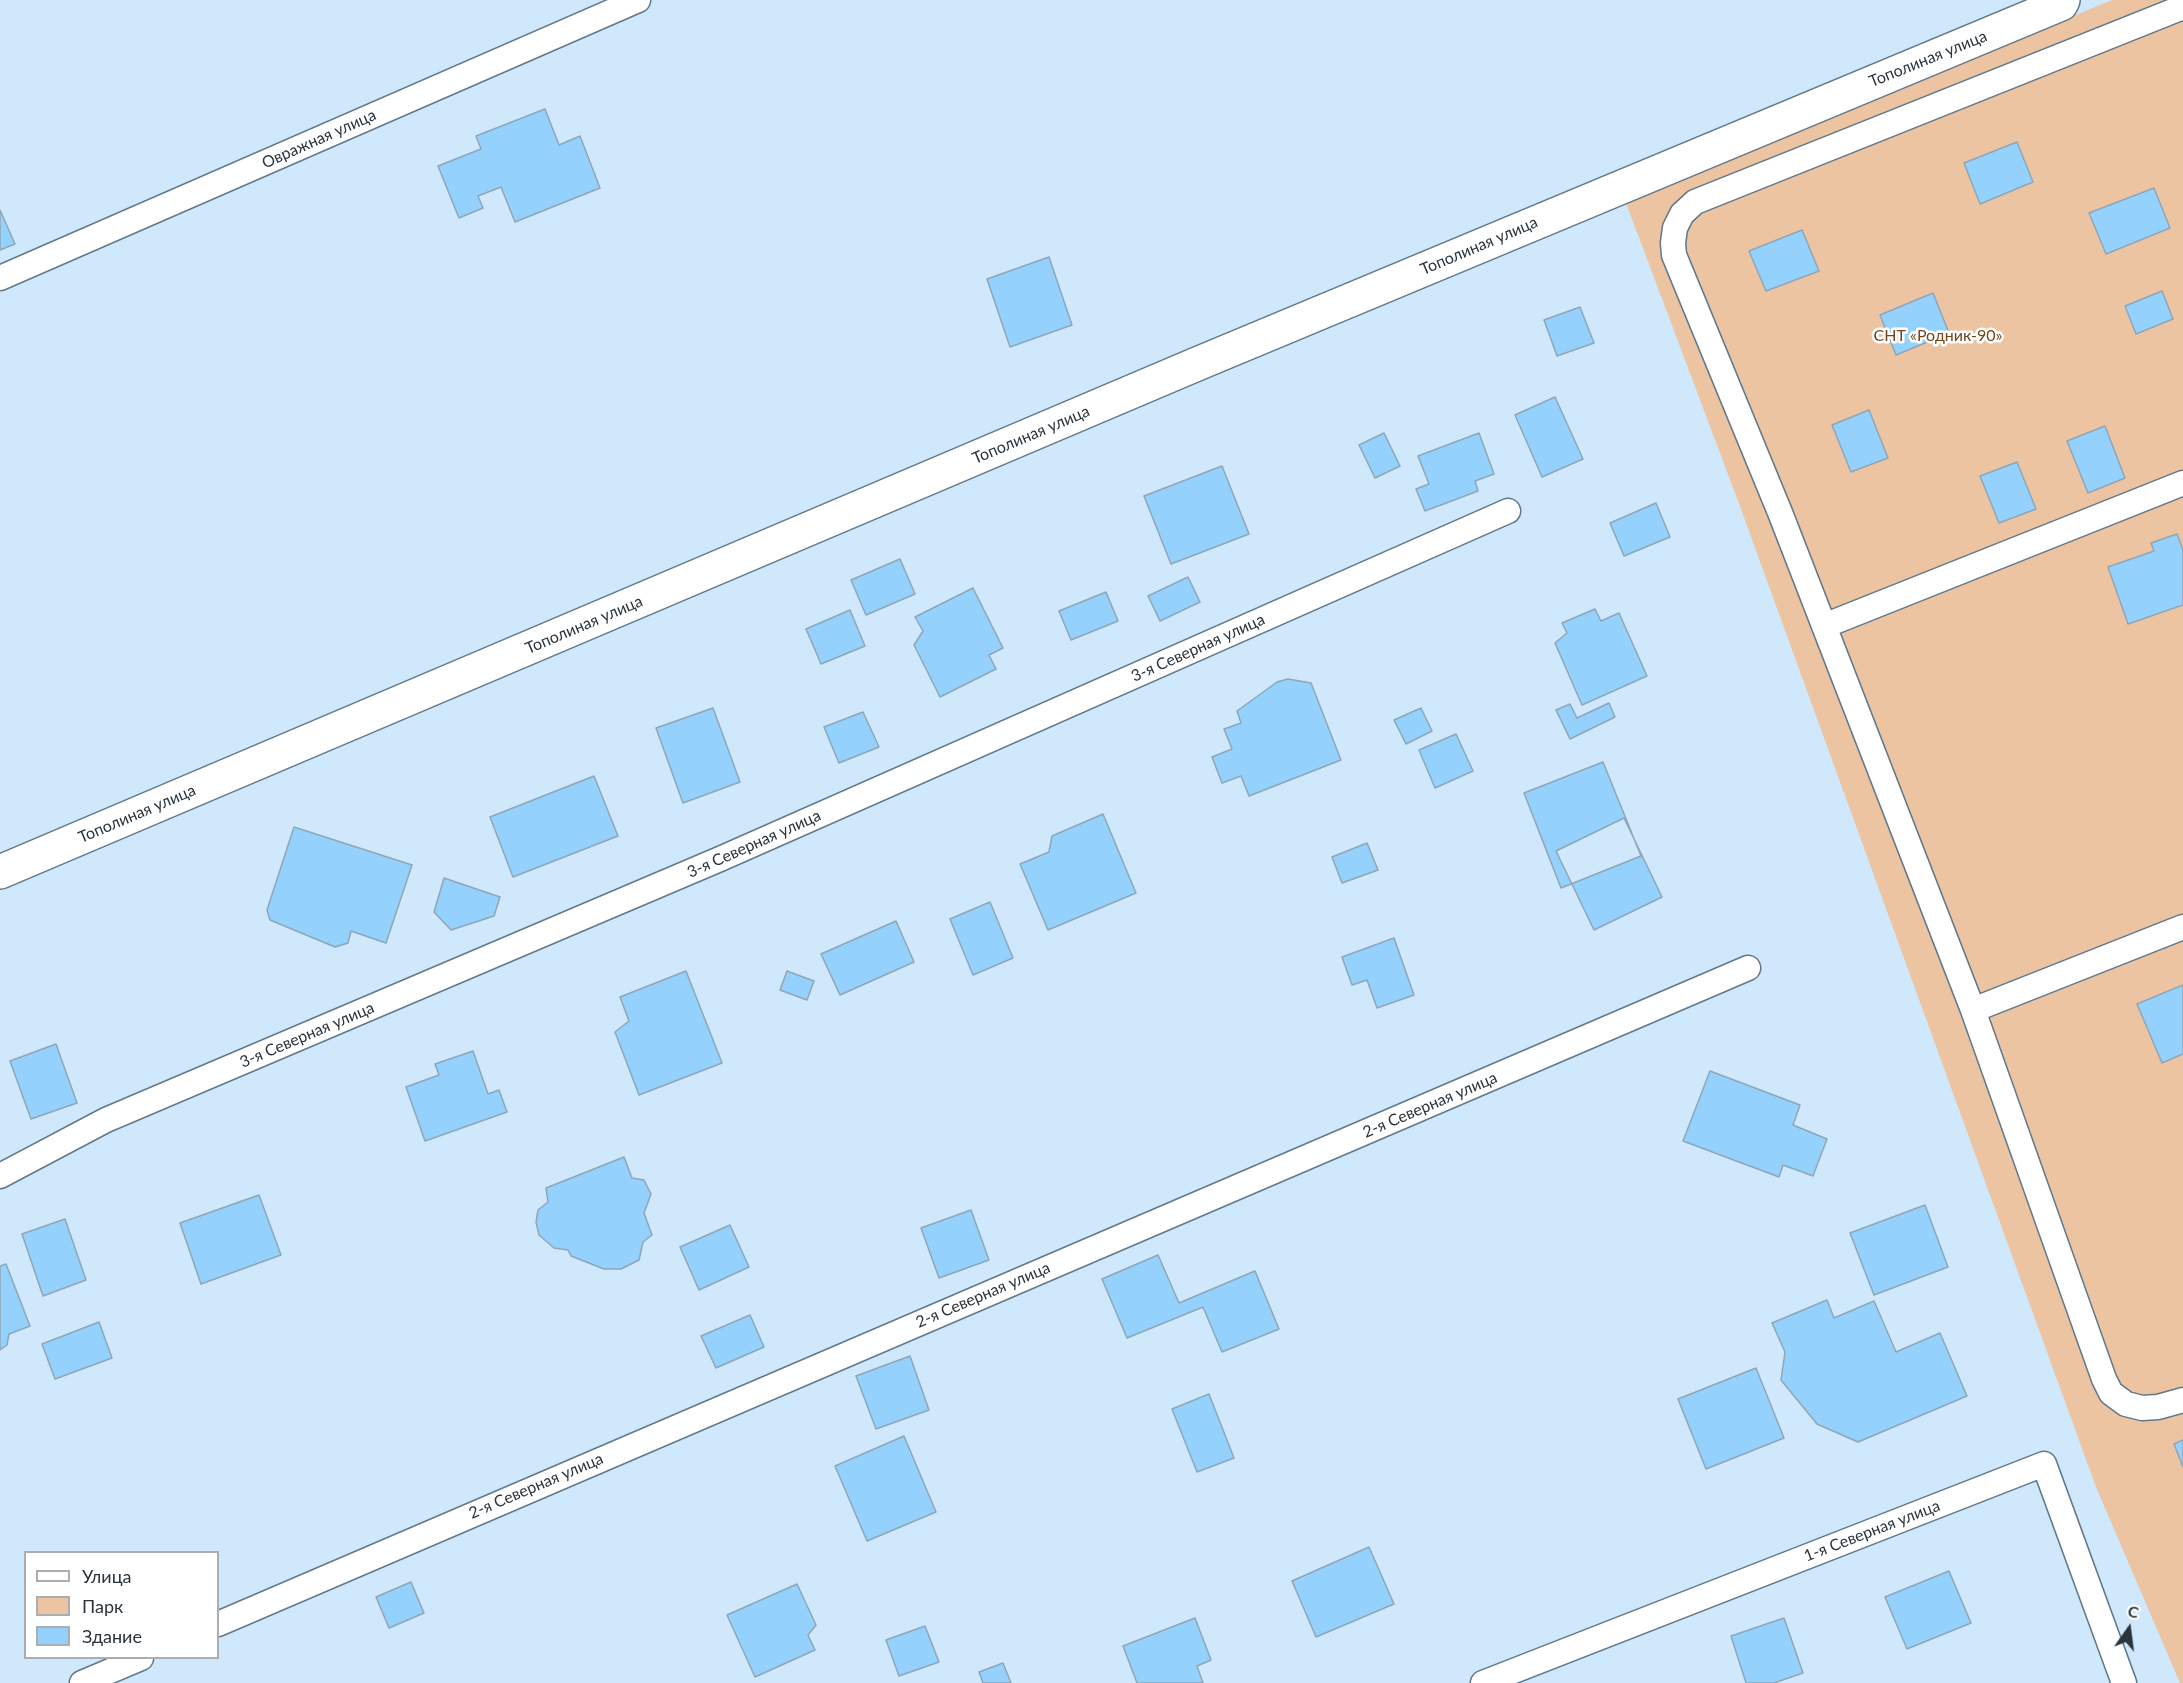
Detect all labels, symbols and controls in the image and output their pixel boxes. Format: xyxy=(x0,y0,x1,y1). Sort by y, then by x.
street label: Тополиная улица xyxy=(1866,27,1990,91)
street label: Овражная улица xyxy=(259,105,379,173)
street label: Тополиная улица xyxy=(1417,213,1541,279)
park label: СНТ «Родник-90» xyxy=(1874,326,2002,346)
street label: Тополиная улица xyxy=(969,402,1093,468)
street label: Тополиная улица xyxy=(522,592,646,658)
street label: 3-я Северная улица xyxy=(1128,610,1268,686)
street label: Тополиная улица xyxy=(75,781,199,847)
street label: 3-я Северная улица xyxy=(684,806,824,882)
street label: 3-я Северная улица xyxy=(237,998,377,1072)
street label: 2-я Северная улица xyxy=(1360,1068,1500,1142)
street label: 2-я Северная улица xyxy=(913,1258,1053,1332)
street label: 2-я Северная улица xyxy=(466,1449,606,1523)
street label: 1-я Северная улица xyxy=(1801,1496,1943,1566)
legend xyxy=(24,1551,219,1659)
text: Улица xyxy=(82,1565,132,1587)
text: Парк xyxy=(82,1595,123,1617)
north arrow xyxy=(2099,1599,2159,1659)
text: С xyxy=(2126,1601,2141,1622)
text: Здание xyxy=(82,1625,142,1647)

